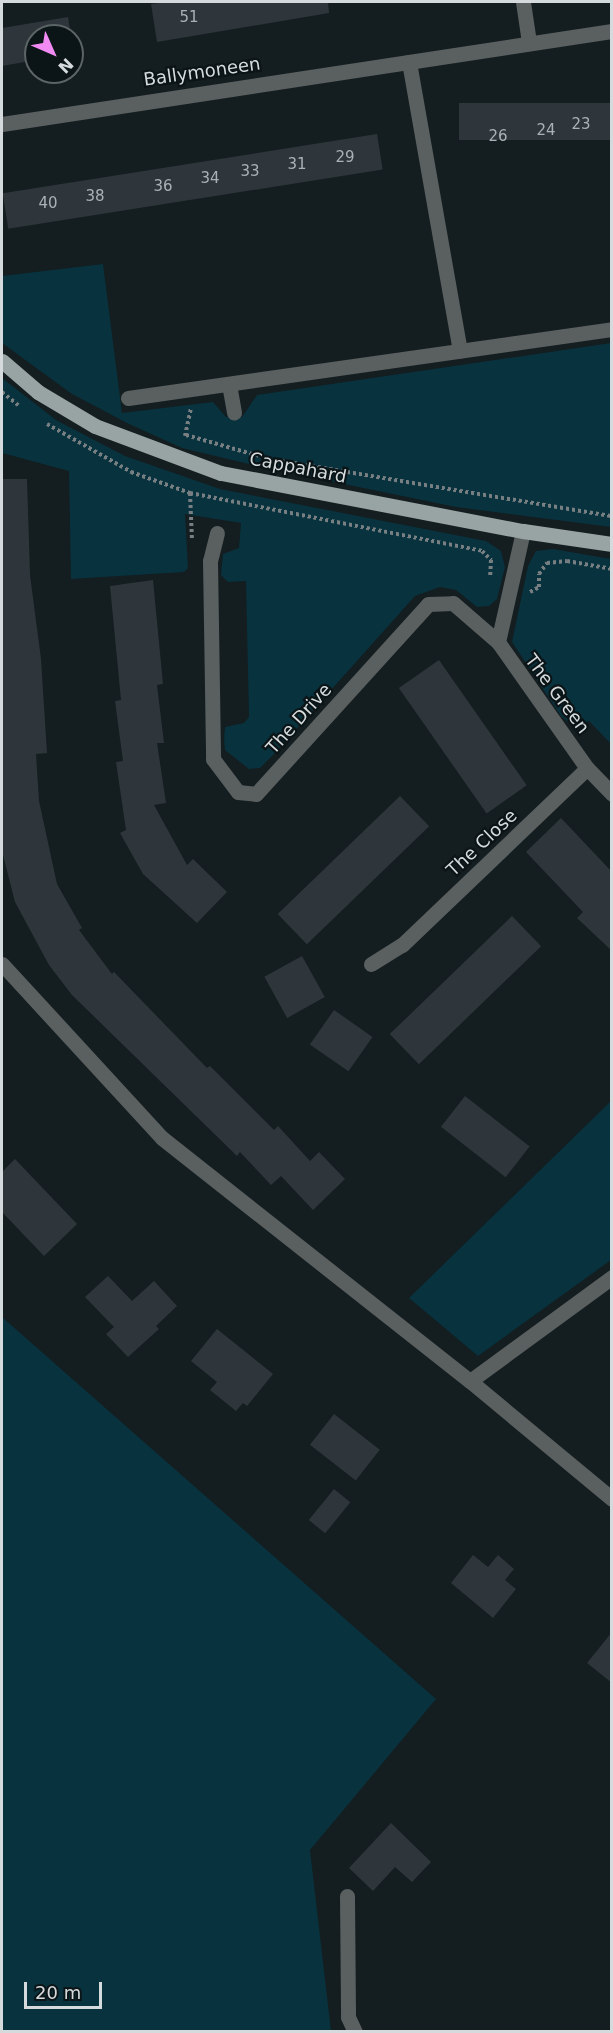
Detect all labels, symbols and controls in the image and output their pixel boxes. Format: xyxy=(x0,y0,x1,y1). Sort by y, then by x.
house number: 51 xyxy=(179,9,199,27)
north arrow xyxy=(24,24,84,84)
street label: Ballymoneen xyxy=(142,53,262,91)
text: N xyxy=(54,54,77,77)
house number: 23 xyxy=(571,116,591,134)
house number: 24 xyxy=(536,122,556,140)
house number: 26 xyxy=(488,128,508,146)
house number: 29 xyxy=(335,149,355,167)
house number: 31 xyxy=(287,156,307,174)
house number: 33 xyxy=(240,163,260,181)
house number: 34 xyxy=(200,170,220,188)
house number: 36 xyxy=(153,178,173,196)
house number: 38 xyxy=(85,188,105,206)
house number: 40 xyxy=(38,195,58,213)
street label: Cappahard xyxy=(248,448,348,488)
street label: The Green xyxy=(520,650,594,738)
street label: The Drive xyxy=(262,679,336,759)
street label: The Close xyxy=(442,805,522,881)
scale bar xyxy=(27,1970,105,2008)
text: 20 m xyxy=(35,1982,81,2003)

